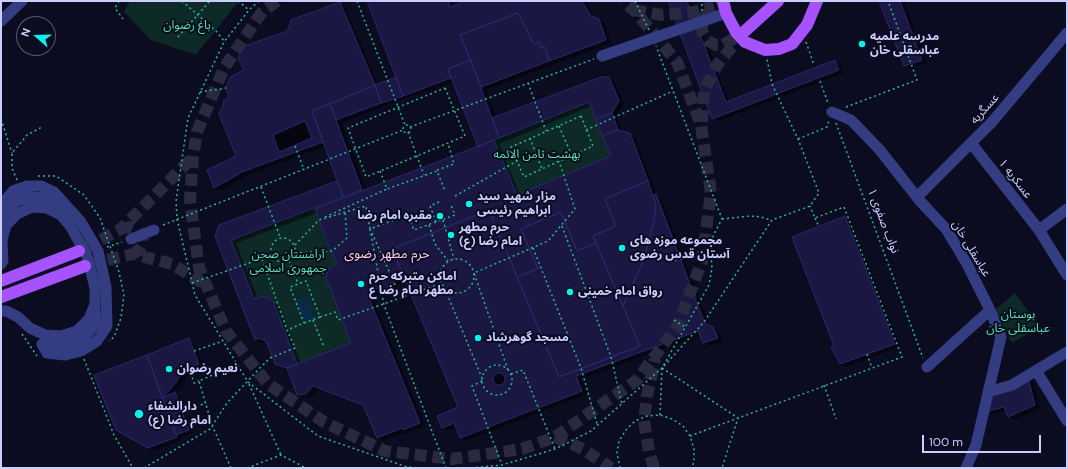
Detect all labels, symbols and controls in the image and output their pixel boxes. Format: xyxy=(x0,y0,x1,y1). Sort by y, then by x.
north arrow xyxy=(16,16,56,56)
park label: باغ رضوان xyxy=(163,19,211,33)
text: N xyxy=(18,26,34,38)
place label: مدرسه علمیه عباسقلی خان xyxy=(870,30,940,58)
marker: مدرسه علمیه عباسقلی خان xyxy=(857,39,867,49)
street label: عسگریه xyxy=(968,91,1002,127)
park label: بهشت ثامن الائمه xyxy=(494,148,580,162)
street label: عسکریه ۱ xyxy=(995,156,1035,202)
street label: نواب صفوی ۱ xyxy=(864,186,902,256)
place label: مزار شهید سید ابراهیم رئیسی xyxy=(477,190,556,218)
marker: مزار شهید سید ابراهیم رئیسی xyxy=(464,199,474,209)
place label: مقبره امام رضا xyxy=(357,209,432,223)
marker: مقبره امام رضا xyxy=(435,211,445,221)
street label: عباسقلی خان xyxy=(949,218,993,280)
place label: حرم مطهر امام رضا (ع) xyxy=(459,221,522,249)
marker: حرم مطهر امام رضا (ع) xyxy=(446,230,456,240)
place label: مجموعه موزه های آستان قدس رضوی xyxy=(630,234,730,262)
marker: مجموعه موزه های آستان قدس رضوی xyxy=(617,243,627,253)
district label: حرم مطهر رضوی xyxy=(344,247,430,263)
park label: آرامستان صحن جمهوری اسلامی xyxy=(249,248,327,276)
place label: اماکن متبرکه حرم مطهر امام رضا ع xyxy=(369,270,456,298)
marker: اماکن متبرکه حرم مطهر امام رضا ع xyxy=(356,279,366,289)
place label: رواق امام خمینی xyxy=(578,285,663,299)
marker: رواق امام خمینی xyxy=(565,287,575,297)
park label: بوستان عباسقلی خان xyxy=(986,308,1050,336)
place label: مسجد گوهرشاد xyxy=(486,331,569,345)
marker: مسجد گوهرشاد xyxy=(473,333,483,343)
place label: نعیم رضوان xyxy=(177,362,238,376)
marker: نعیم رضوان xyxy=(164,364,174,374)
place label: دارالشفاء امام رضا (ع) xyxy=(148,400,211,428)
marker: دارالشفاء امام رضا (ع) xyxy=(133,408,145,420)
scale bar xyxy=(924,427,1043,453)
text: 100 m xyxy=(929,434,963,450)

